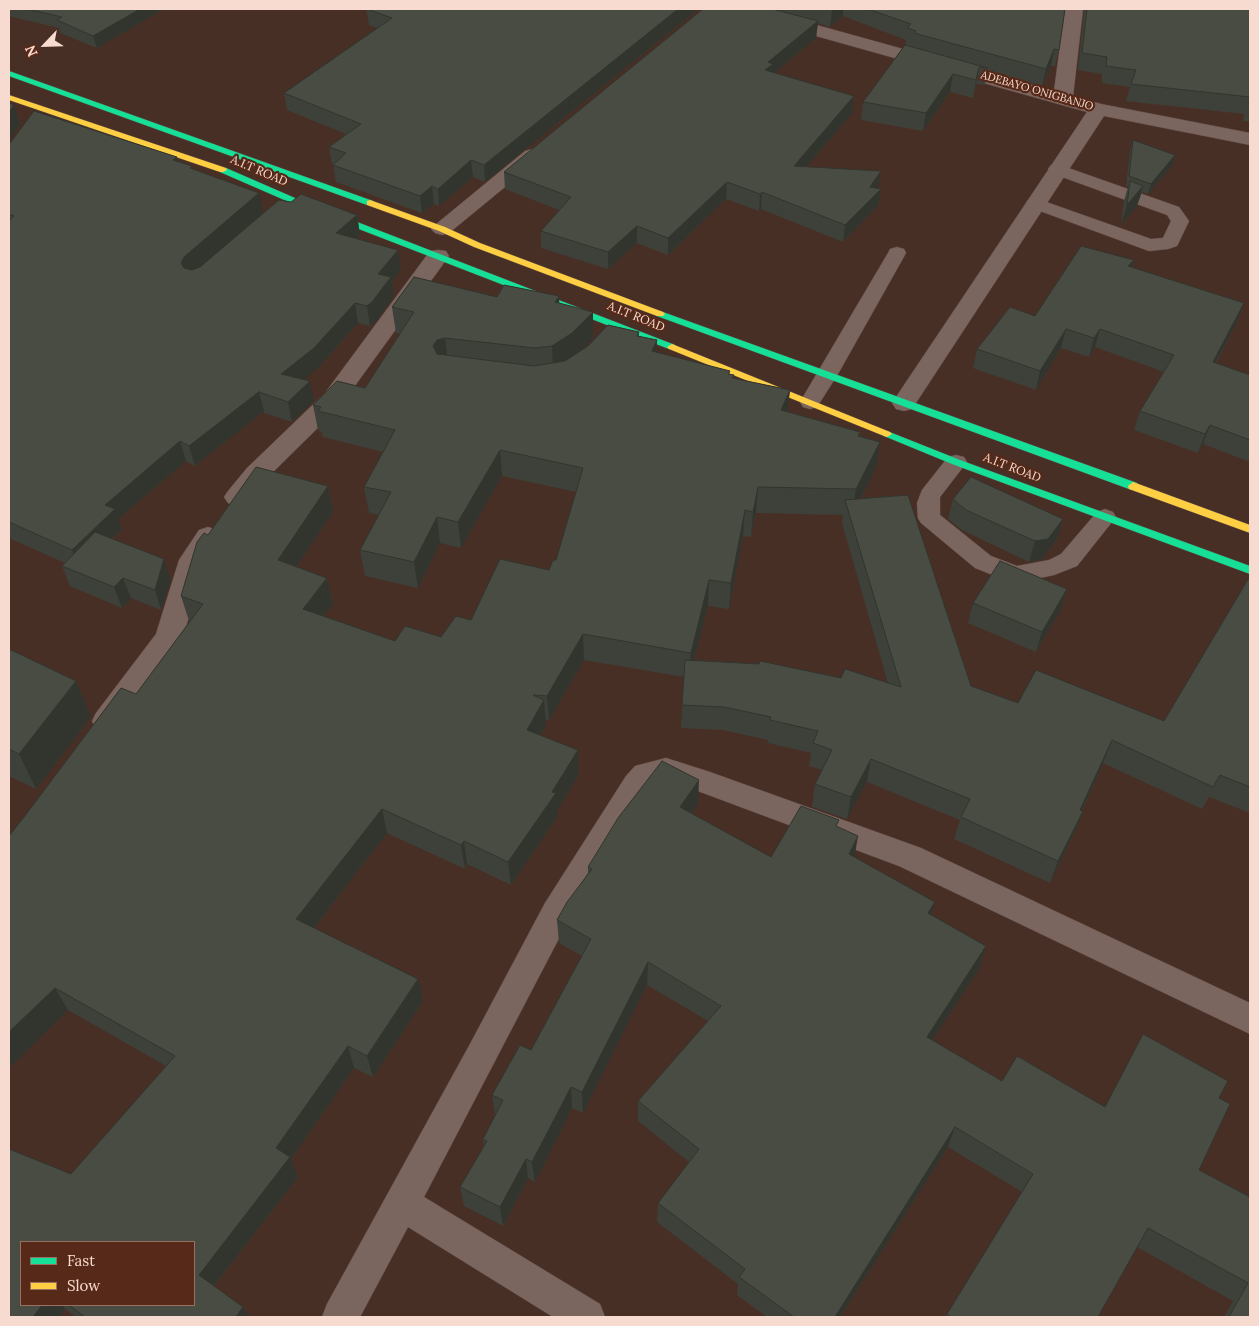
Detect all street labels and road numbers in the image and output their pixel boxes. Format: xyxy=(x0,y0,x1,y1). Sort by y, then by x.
street label: ADEBAYO ONIGBANJO xyxy=(979,69,1095,113)
street label: A.I.T ROAD xyxy=(228,153,290,189)
street label: A.I.T ROAD xyxy=(605,299,667,335)
street label: A.I.T ROAD xyxy=(981,450,1043,486)

